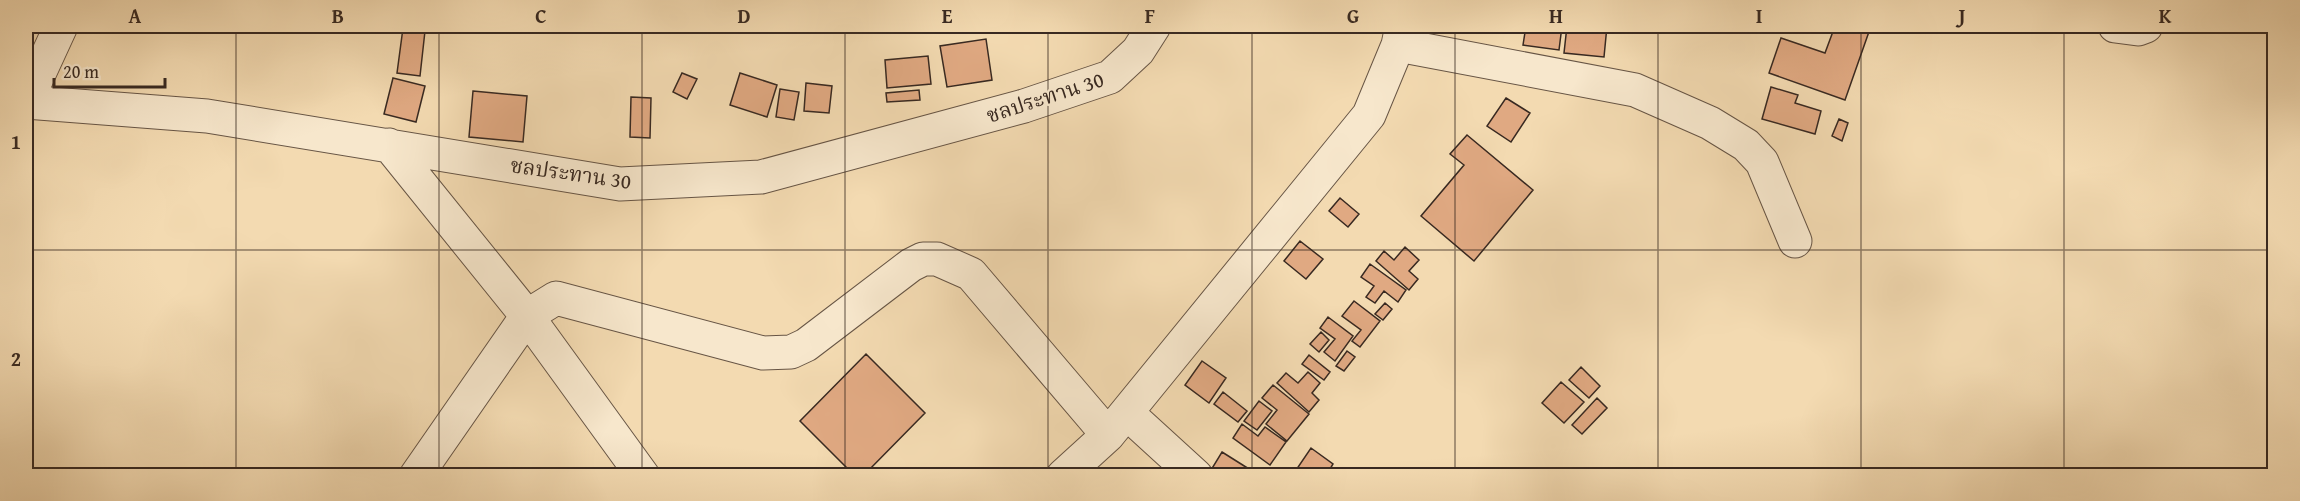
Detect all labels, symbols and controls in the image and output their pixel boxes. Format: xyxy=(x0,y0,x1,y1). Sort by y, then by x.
text: A xyxy=(129,1,142,30)
text: B xyxy=(332,1,344,30)
text: C xyxy=(535,1,547,30)
text: D xyxy=(737,1,751,30)
text: E xyxy=(942,1,953,30)
text: F xyxy=(1145,1,1155,30)
text: G xyxy=(1347,1,1359,30)
text: H xyxy=(1549,1,1563,30)
text: I xyxy=(1756,1,1762,30)
text: J xyxy=(1956,1,1966,30)
text: K xyxy=(2159,1,2172,30)
scale bar xyxy=(54,51,165,89)
text: 20 m xyxy=(63,58,99,85)
street label: ชลประทาน 30 xyxy=(983,64,1107,130)
text: 1 xyxy=(11,127,21,156)
street label: ชลประทาน 30 xyxy=(509,149,633,197)
text: 2 xyxy=(11,344,21,373)

